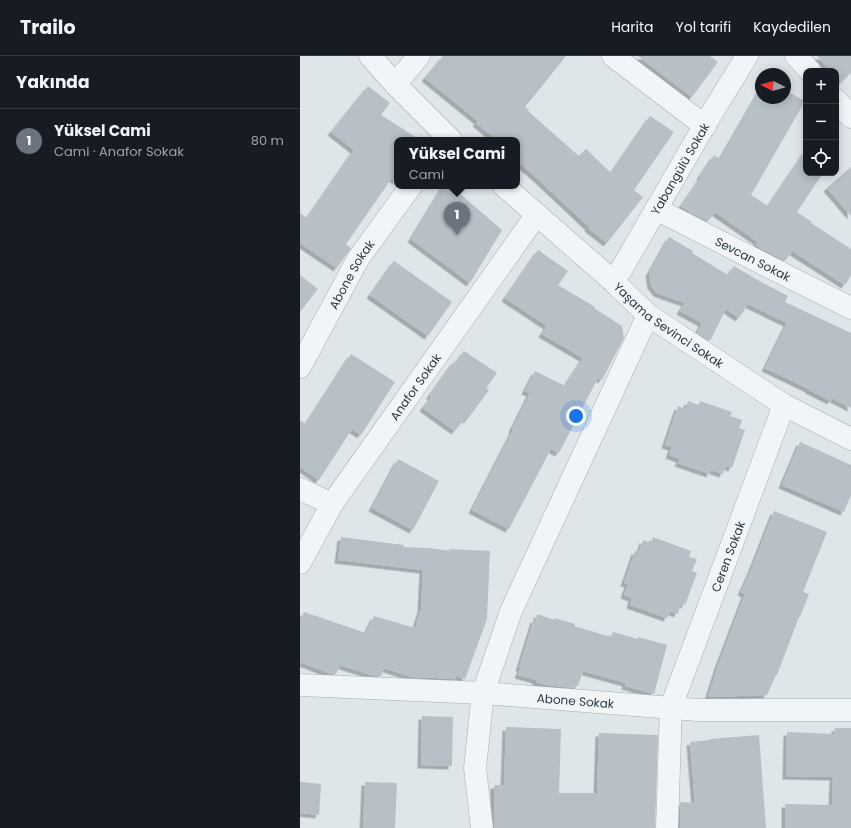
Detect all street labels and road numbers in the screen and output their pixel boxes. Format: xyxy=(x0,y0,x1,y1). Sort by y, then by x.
street label: Yabangülü Sokak xyxy=(646,119,713,218)
street label: Sevcan Sokak xyxy=(712,232,795,285)
street label: Abone Sokak xyxy=(324,235,378,312)
street label: Yaşama Sevinci Sokak xyxy=(610,278,728,372)
street label: Anafor Sokak xyxy=(385,349,445,423)
street label: Ceren Sokak xyxy=(706,518,749,594)
street label: Abone Sokak xyxy=(536,689,616,712)

